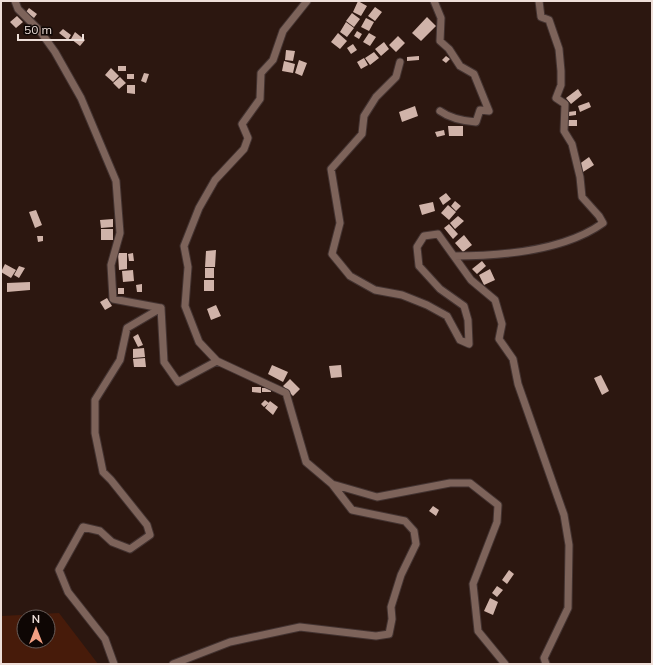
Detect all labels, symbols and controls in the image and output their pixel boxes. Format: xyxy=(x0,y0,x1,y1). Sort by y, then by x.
scale bar xyxy=(18,16,83,42)
text: 50 m xyxy=(24,22,52,37)
north arrow xyxy=(16,609,56,649)
text: N xyxy=(32,612,40,626)

